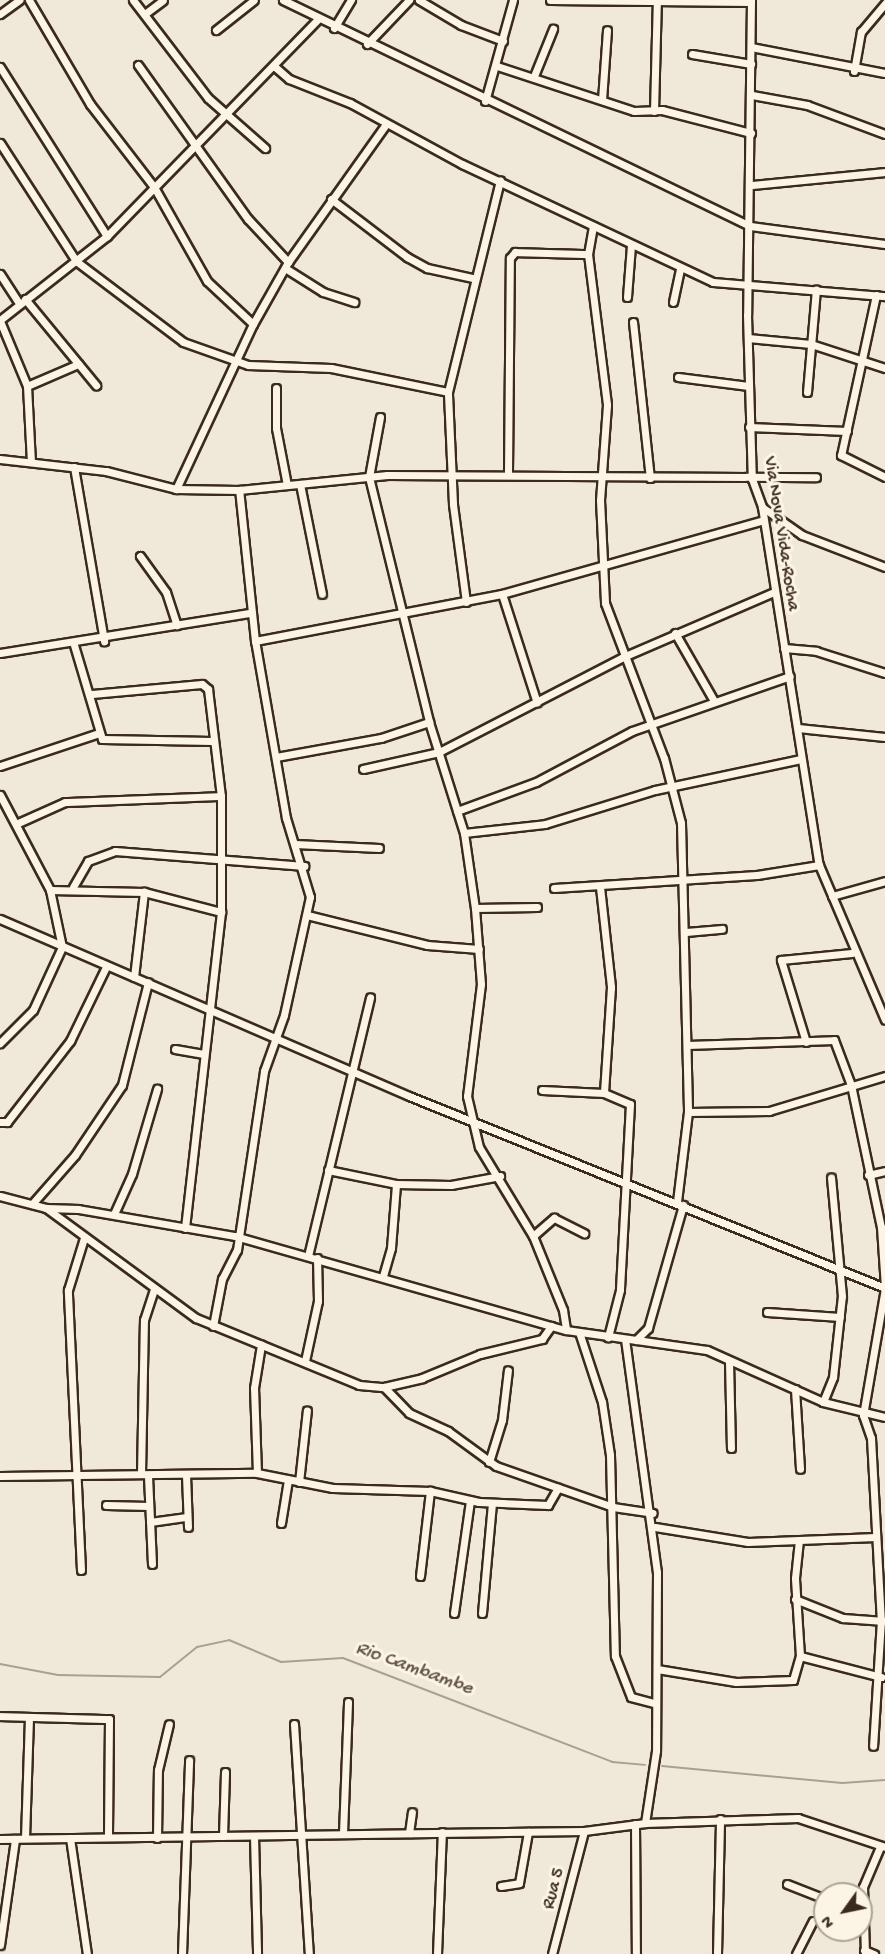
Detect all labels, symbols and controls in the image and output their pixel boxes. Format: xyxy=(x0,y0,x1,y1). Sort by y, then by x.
street label: Via Nova Vida-Rocha xyxy=(757,455,803,613)
water label: Rio Cambambe xyxy=(352,1637,476,1701)
street label: Rua 5 xyxy=(539,1866,571,1912)
north arrow xyxy=(813,1882,873,1942)
text: N xyxy=(818,1911,840,1931)

